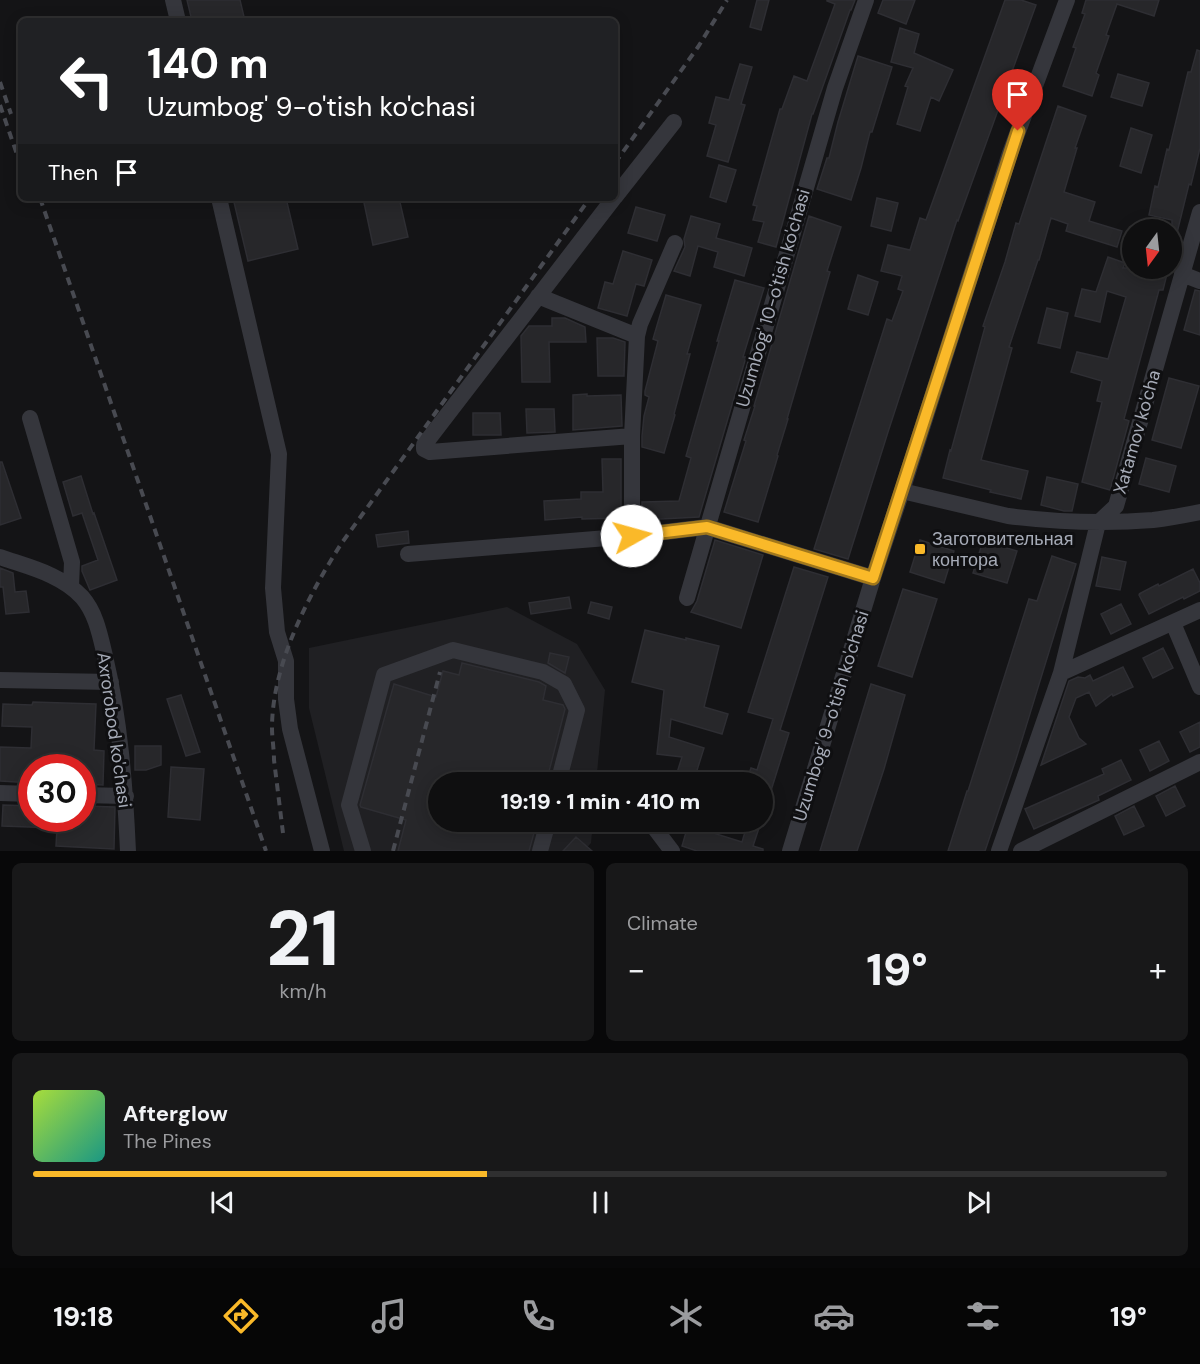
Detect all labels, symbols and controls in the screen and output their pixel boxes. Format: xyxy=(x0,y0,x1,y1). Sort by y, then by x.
text: 140 m xyxy=(147,36,269,91)
icon: left xyxy=(48,42,126,120)
pin xyxy=(992,69,1043,131)
icon: arrive xyxy=(1001,78,1034,111)
text: Uzumbog' 9-o'tish ko'chasi xyxy=(147,89,476,124)
icon: arrive xyxy=(110,156,143,189)
text: Then xyxy=(48,158,98,187)
street label: Uzumbog' 10-o'tish ko'chasi xyxy=(730,186,816,410)
north arrow xyxy=(1122,219,1182,279)
map controls xyxy=(1122,219,1182,279)
street label: Xatamov ko'cha xyxy=(1108,367,1166,497)
position arrow xyxy=(600,504,664,568)
place label: Заготовительная контора xyxy=(932,527,1073,572)
marker: Заготовительная контора xyxy=(913,542,927,556)
street label: Uzumbog' 9-o'tish ko'chasi xyxy=(787,608,875,824)
street label: Axrorobod ko'chasi xyxy=(91,651,137,809)
speed limit sign: 30 xyxy=(18,754,96,832)
text: 19:19 · 1 min · 410 m xyxy=(501,787,700,816)
text: 21 xyxy=(266,888,340,989)
text: Climate xyxy=(627,910,698,936)
text: 19° xyxy=(866,940,928,999)
text: − xyxy=(627,948,645,991)
text: + xyxy=(1149,948,1167,991)
text: km/h xyxy=(279,978,327,1004)
text: Afterglow xyxy=(123,1099,228,1128)
text: The Pines xyxy=(123,1128,212,1154)
icon: previous xyxy=(206,1186,239,1219)
icon: pause xyxy=(584,1186,617,1219)
icon: next xyxy=(962,1186,995,1219)
icon: directions xyxy=(220,1295,262,1337)
icon: music xyxy=(368,1295,410,1337)
icon: phone xyxy=(517,1295,559,1337)
icon: climate xyxy=(665,1295,707,1337)
icon: car xyxy=(813,1295,855,1337)
icon: filters xyxy=(962,1295,1004,1337)
text: 19:18 xyxy=(53,1299,114,1334)
text: 19° xyxy=(1110,1299,1147,1334)

